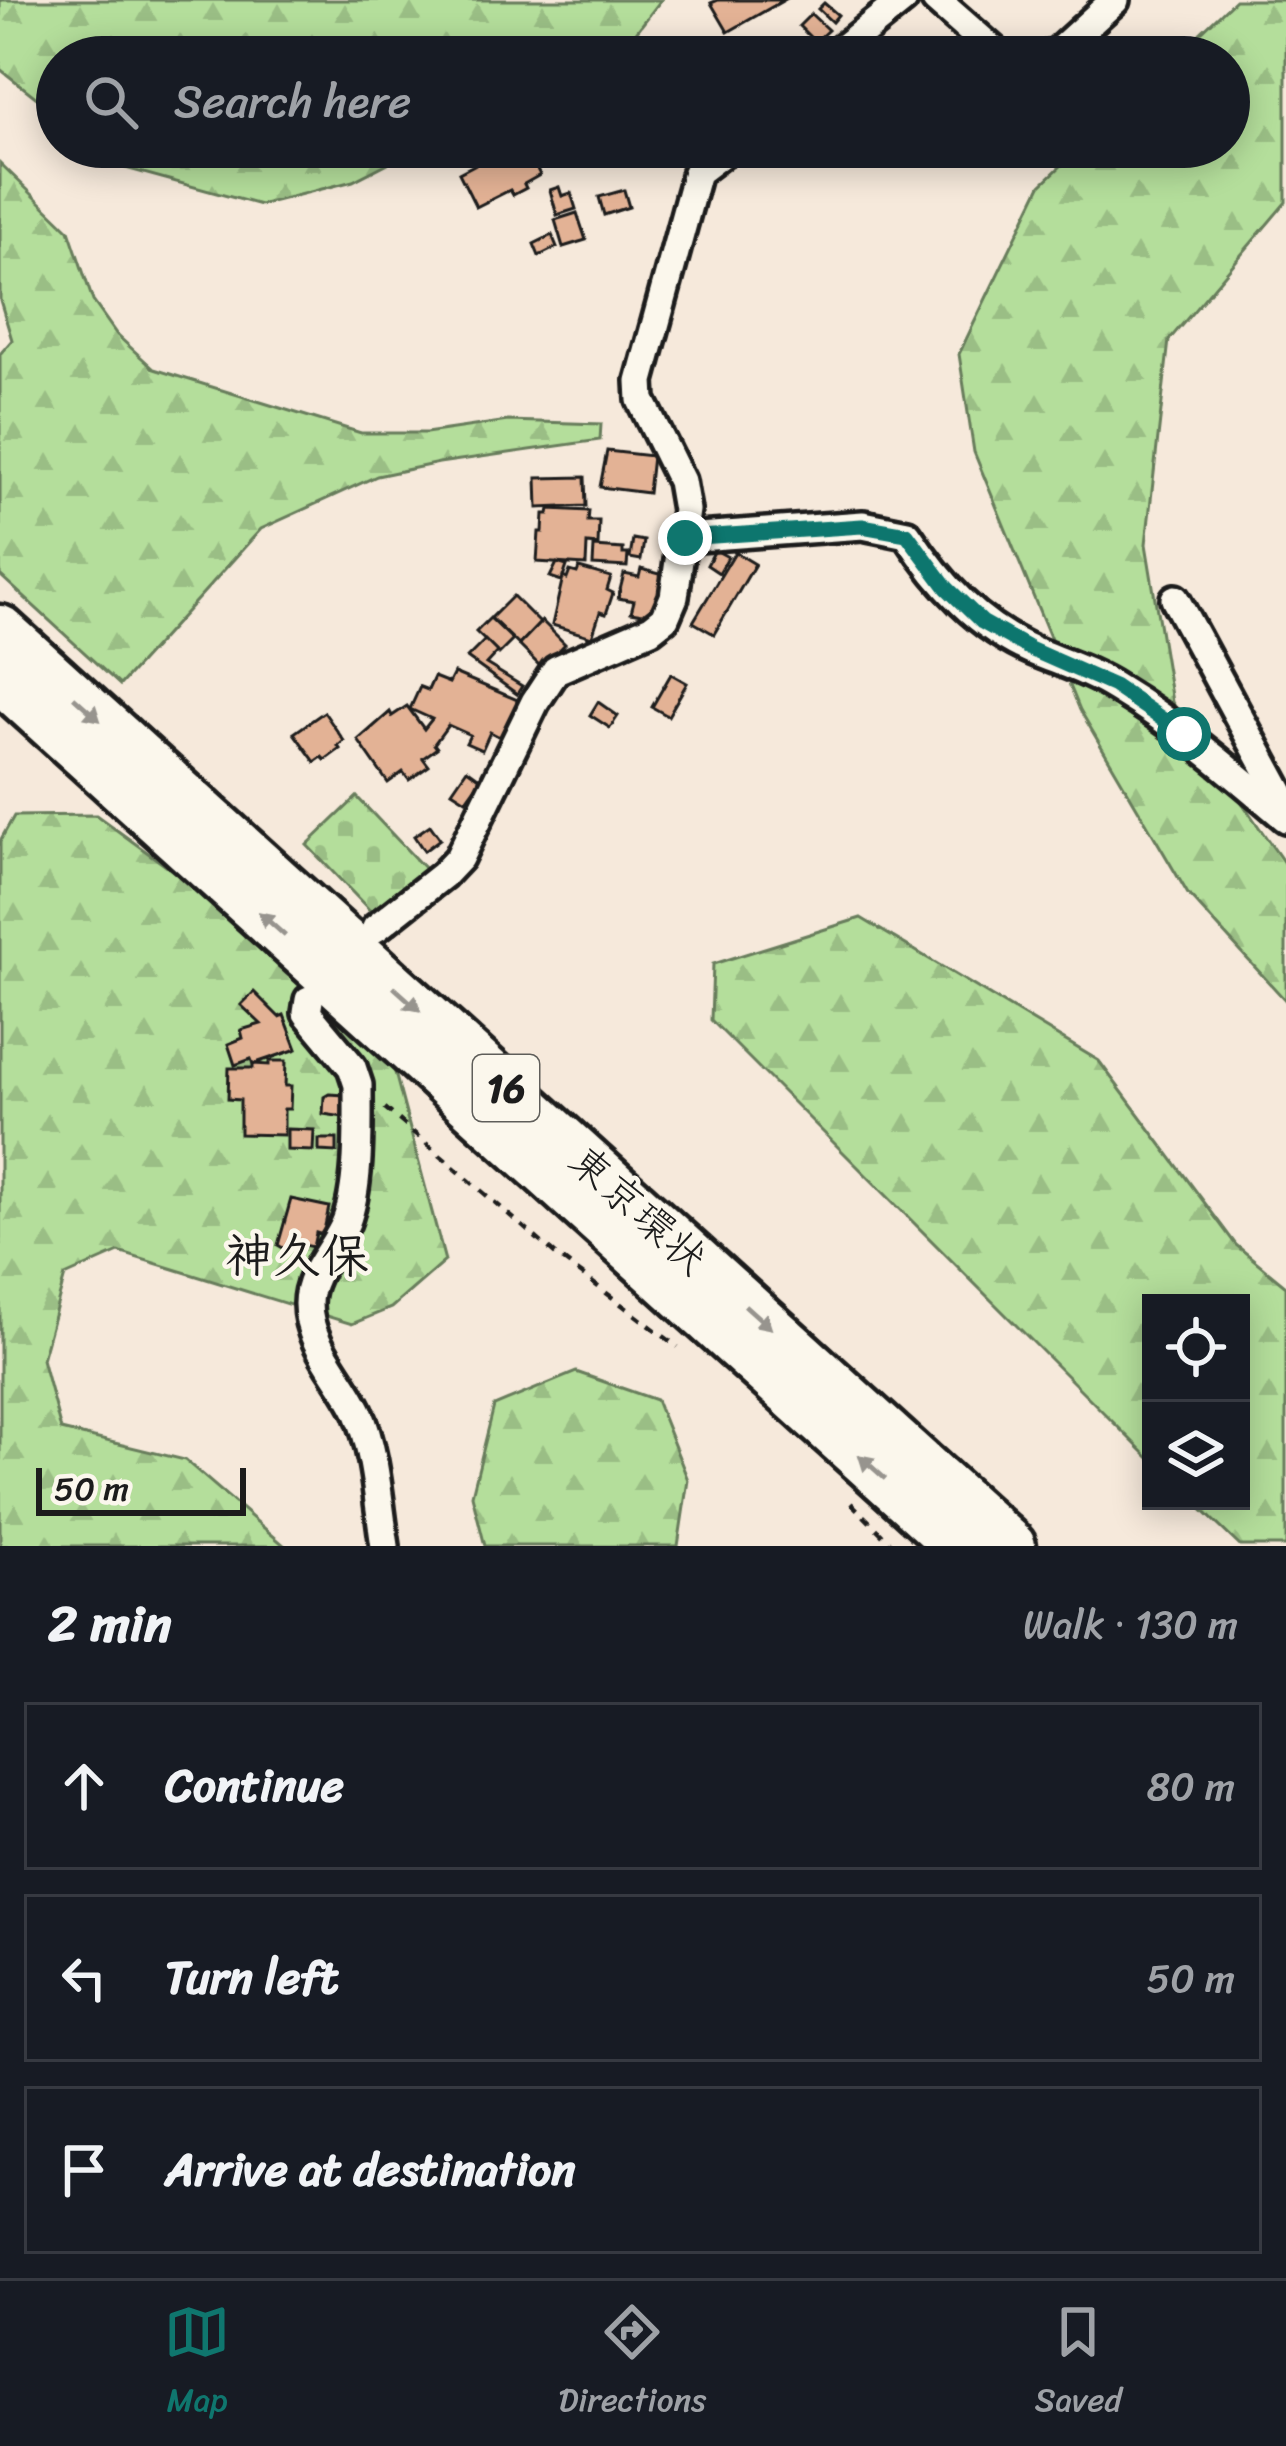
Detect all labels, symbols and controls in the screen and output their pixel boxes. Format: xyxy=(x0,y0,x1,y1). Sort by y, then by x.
search box xyxy=(36,36,1250,168)
text: Search here xyxy=(174,62,411,142)
icon: search xyxy=(78,69,144,135)
route end xyxy=(658,511,712,565)
one-way arrow xyxy=(72,694,101,722)
route start xyxy=(1157,707,1211,761)
one-way arrow xyxy=(257,911,286,938)
one-way arrow xyxy=(392,985,421,1012)
road number: 16 xyxy=(473,1055,539,1121)
street label: 東京環状 xyxy=(551,1126,726,1293)
district label: 神久保 xyxy=(225,1213,369,1298)
map controls xyxy=(1142,1294,1250,1510)
button: locate xyxy=(1142,1294,1250,1402)
one-way arrow xyxy=(744,1303,773,1330)
button: layers xyxy=(1142,1402,1250,1510)
one-way arrow xyxy=(858,1454,887,1481)
text: 50 m xyxy=(54,1460,129,1518)
scale bar xyxy=(36,1462,246,1515)
text: 2 min xyxy=(48,1579,171,1669)
text: Walk · 130 m xyxy=(1023,1590,1238,1659)
text: Continue xyxy=(165,1746,344,1826)
text: 80 m xyxy=(1147,1752,1235,1821)
icon: ahead xyxy=(51,1753,117,1819)
text: Turn left xyxy=(165,1938,338,2018)
text: 50 m xyxy=(1146,1944,1235,2013)
icon: left xyxy=(51,1945,117,2011)
text: Arrive at destination xyxy=(165,2130,575,2210)
icon: arrive xyxy=(51,2137,117,2203)
tab: Map xyxy=(164,2299,230,2429)
tab: Directions xyxy=(559,2299,706,2429)
tab: Saved xyxy=(1035,2299,1122,2429)

